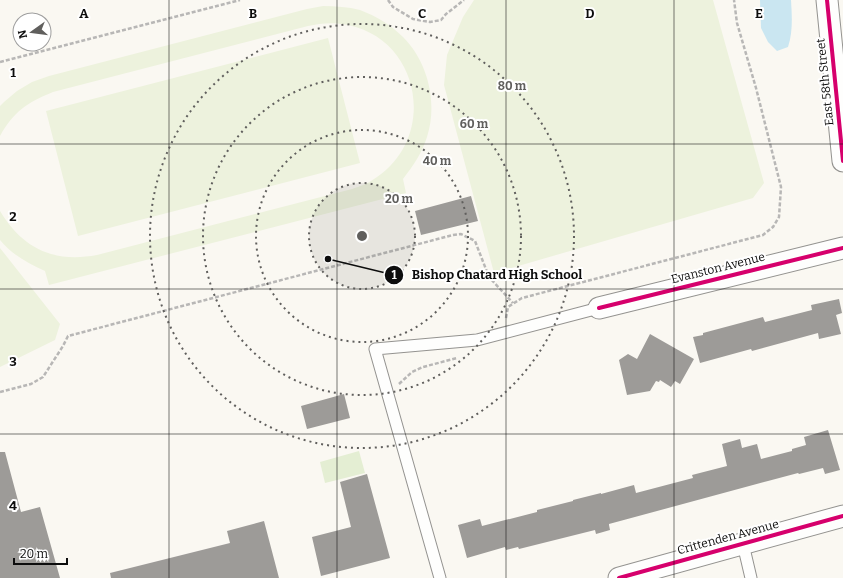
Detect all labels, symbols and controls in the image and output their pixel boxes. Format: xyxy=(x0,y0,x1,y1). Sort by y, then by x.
text: A xyxy=(79,6,89,21)
text: B xyxy=(249,6,257,21)
text: C xyxy=(418,6,426,21)
text: D xyxy=(585,6,595,21)
text: E xyxy=(755,6,763,21)
north arrow xyxy=(12,12,52,52)
text: N xyxy=(15,28,30,40)
street label: East 58th Street xyxy=(813,37,837,126)
text: 1 xyxy=(10,65,16,80)
text: 80 m xyxy=(498,79,527,93)
text: 60 m xyxy=(460,117,489,131)
text: 40 m xyxy=(423,154,452,168)
text: 20 m xyxy=(385,192,414,206)
text: 2 xyxy=(9,209,17,224)
centre of rings xyxy=(355,229,369,243)
street label: Evanston Avenue xyxy=(670,250,766,286)
callout: Bishop Chatard High School xyxy=(384,262,591,287)
text: Bishop Chatard High School xyxy=(412,267,582,282)
text: 1 xyxy=(391,268,397,282)
text: 3 xyxy=(9,354,17,369)
text: 4 xyxy=(9,498,17,513)
street label: Crittenden Avenue xyxy=(676,517,780,557)
scale bar xyxy=(14,540,67,566)
text: 20 m xyxy=(20,547,49,561)

